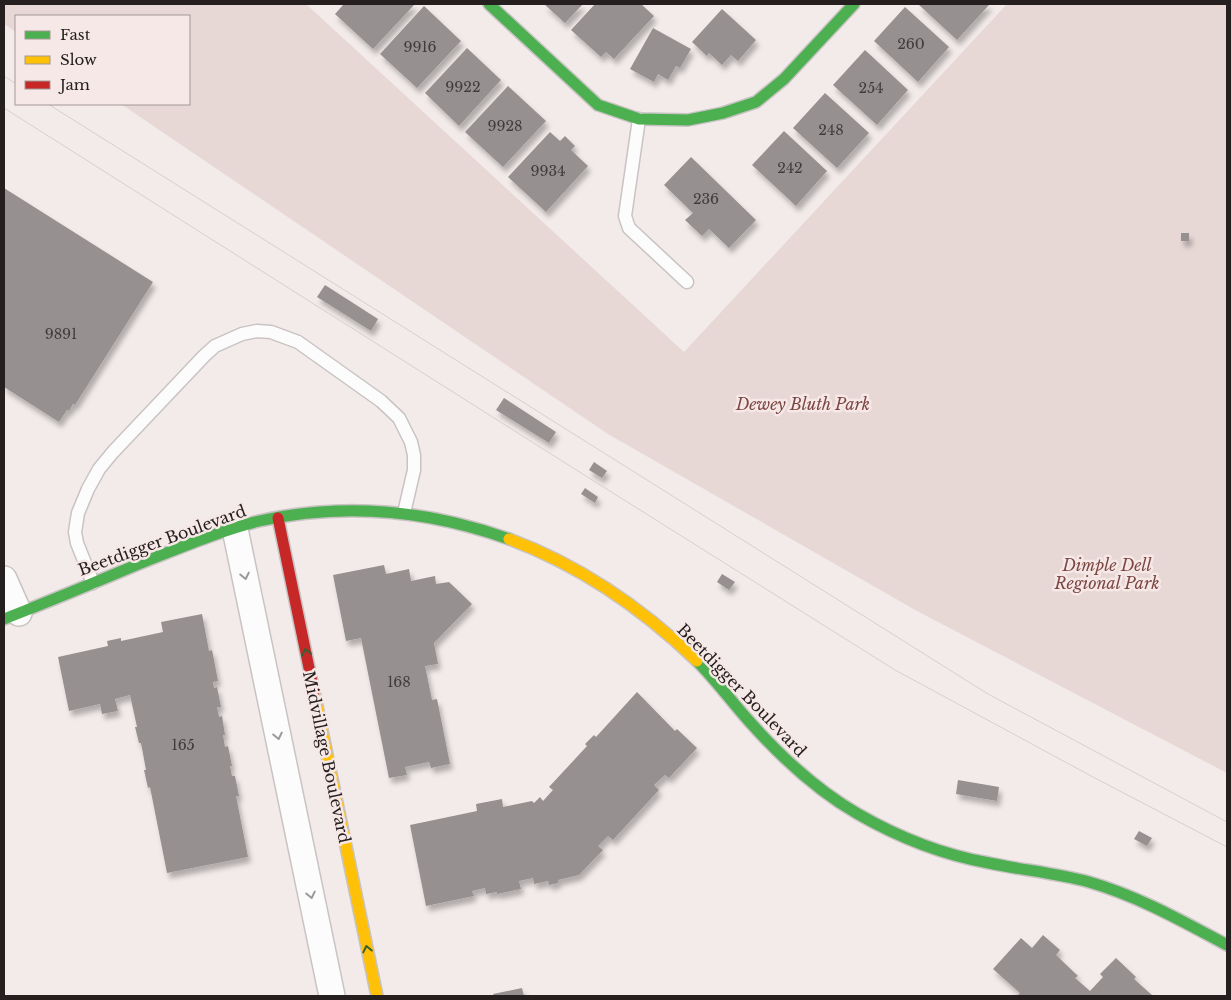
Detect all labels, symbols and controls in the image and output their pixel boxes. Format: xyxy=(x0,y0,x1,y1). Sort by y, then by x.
legend xyxy=(15,15,190,105)
text: Fast xyxy=(60,25,91,44)
house number: 260 xyxy=(897,35,925,53)
house number: 9916 xyxy=(403,38,437,56)
text: Slow xyxy=(60,50,97,69)
text: Jam xyxy=(58,75,90,94)
house number: 9922 xyxy=(445,78,481,96)
house number: 254 xyxy=(859,79,883,97)
house number: 9928 xyxy=(487,117,523,135)
house number: 248 xyxy=(818,121,844,139)
house number: 242 xyxy=(777,159,803,177)
house number: 9934 xyxy=(531,162,565,180)
house number: 236 xyxy=(693,190,719,208)
house number: 9891 xyxy=(45,325,77,343)
park label: Dewey Bluth Park xyxy=(735,394,870,414)
street label: Beetdigger Boulevard xyxy=(75,500,249,580)
park label: Dimple Dell Regional Park xyxy=(1054,555,1159,593)
one-way arrow xyxy=(239,572,250,581)
street label: Beetdigger Boulevard xyxy=(673,619,811,761)
one-way arrow xyxy=(301,648,311,657)
street label: Midvillage Boulevard xyxy=(299,669,355,845)
house number: 168 xyxy=(387,673,411,691)
one-way arrow xyxy=(272,731,283,740)
house number: 165 xyxy=(171,736,195,754)
one-way arrow xyxy=(305,890,316,899)
one-way arrow xyxy=(362,944,372,953)

